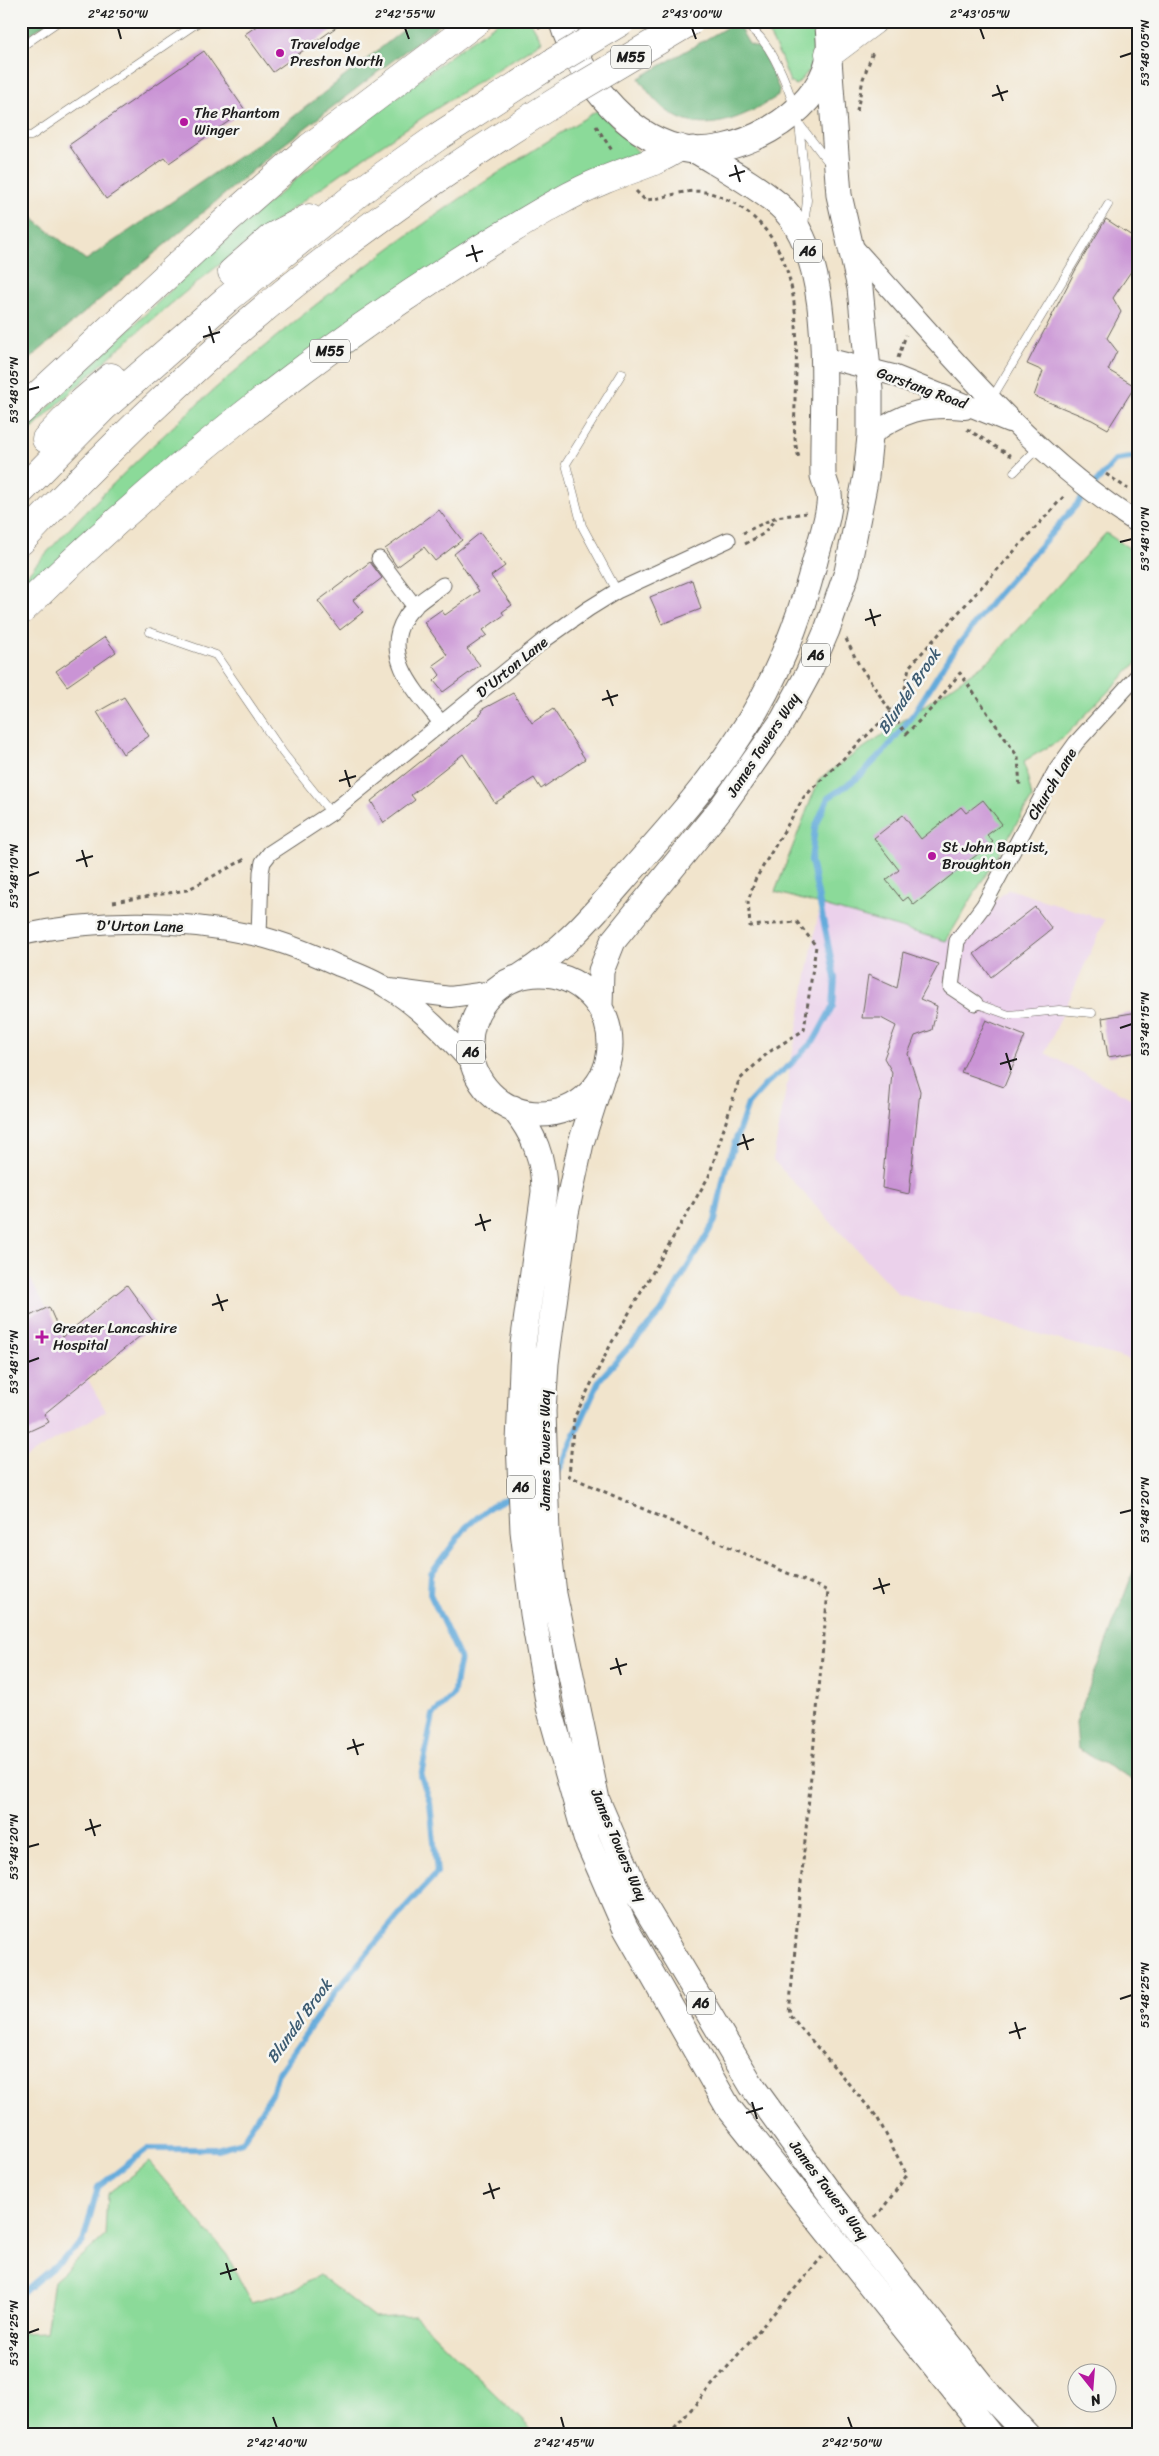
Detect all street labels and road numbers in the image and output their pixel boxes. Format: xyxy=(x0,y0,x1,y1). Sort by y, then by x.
road number: M55 xyxy=(611,46,651,68)
road number: A6 xyxy=(794,240,822,262)
road number: M55 xyxy=(310,340,350,362)
street label: Garstang Road xyxy=(873,360,972,417)
street label: D'Urton Lane xyxy=(470,630,554,704)
road number: A6 xyxy=(802,644,830,666)
street label: James Towers Way xyxy=(719,687,807,803)
street label: Church Lane xyxy=(1020,743,1084,825)
street label: D'Urton Lane xyxy=(96,912,184,940)
road number: A6 xyxy=(457,1040,485,1064)
street label: James Towers Way xyxy=(532,1389,558,1511)
road number: A6 xyxy=(507,1475,535,1498)
street label: James Towers Way xyxy=(583,1784,655,1906)
road number: A6 xyxy=(687,1992,715,2015)
street label: James Towers Way xyxy=(782,2133,876,2246)

